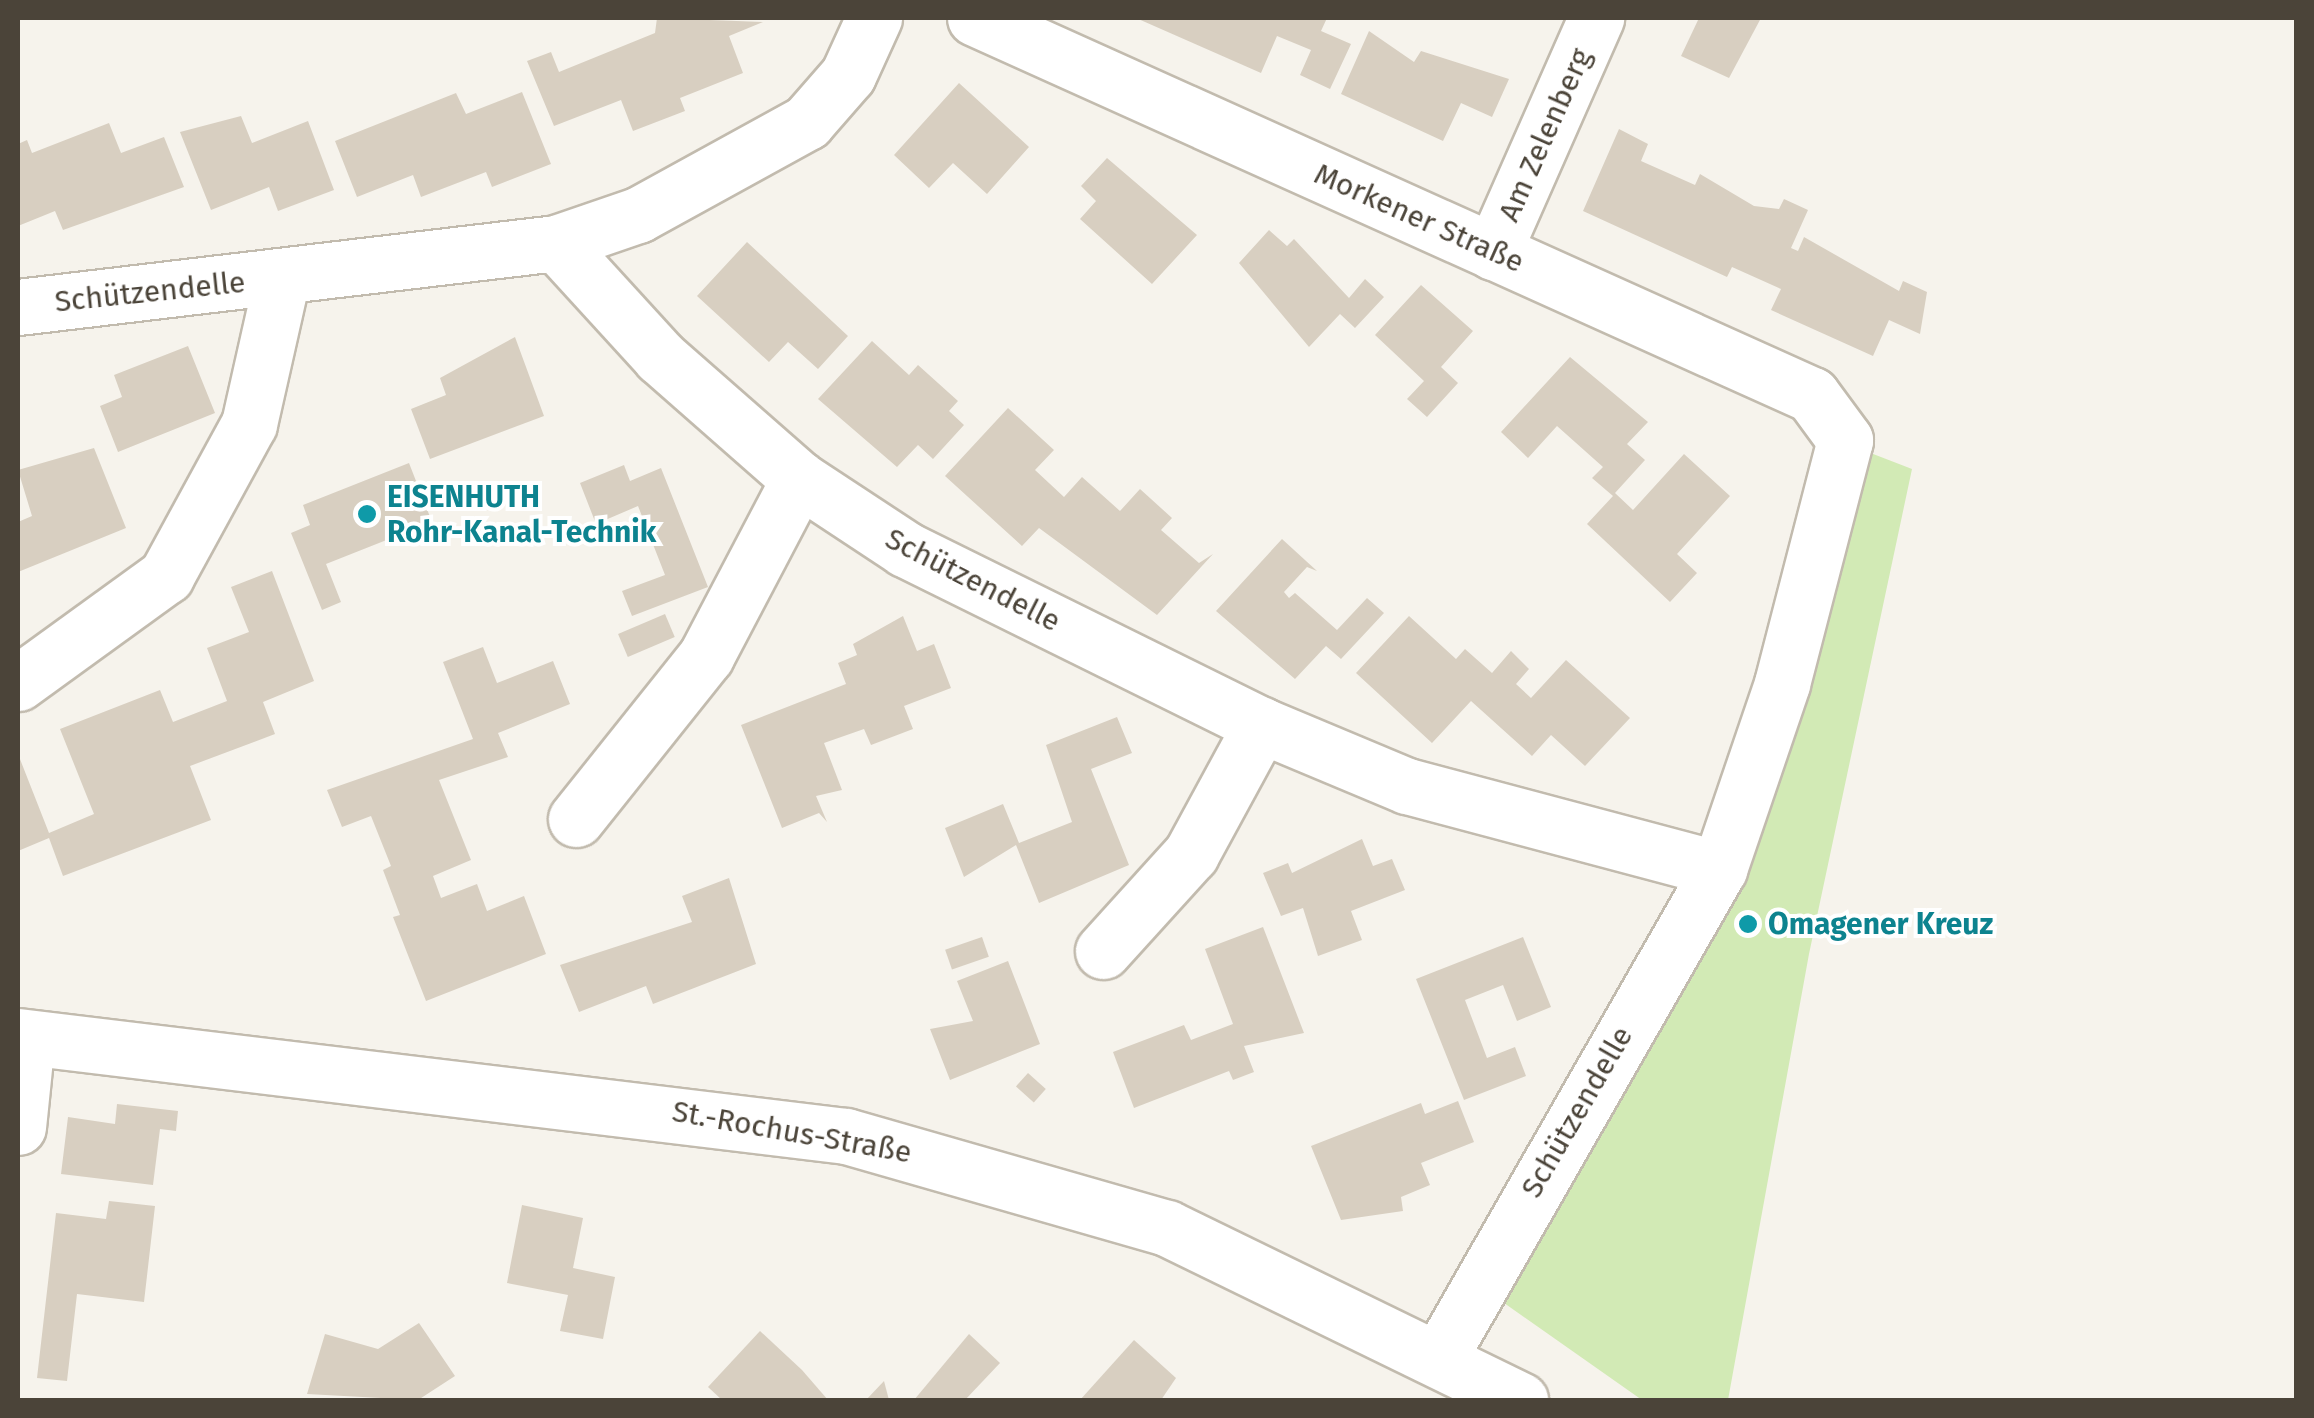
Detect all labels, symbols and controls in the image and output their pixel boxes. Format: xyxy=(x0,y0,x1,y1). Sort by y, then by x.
street label: Am Zelenberg xyxy=(1491,43,1599,227)
street label: Morkener Straße xyxy=(1309,156,1529,280)
street label: Schützendelle xyxy=(53,264,247,320)
place label: EISENHUTH Rohr-Kanal-Technik xyxy=(387,479,656,550)
marker: EISENHUTH Rohr-Kanal-Technik xyxy=(356,503,378,525)
street label: Schützendelle xyxy=(880,521,1066,639)
place label: Omagener Kreuz xyxy=(1768,906,1993,942)
marker: Omagener Kreuz xyxy=(1737,913,1759,935)
street label: Schützendelle xyxy=(1514,1020,1640,1204)
street label: St.-Rochus-Straße xyxy=(669,1093,915,1171)

